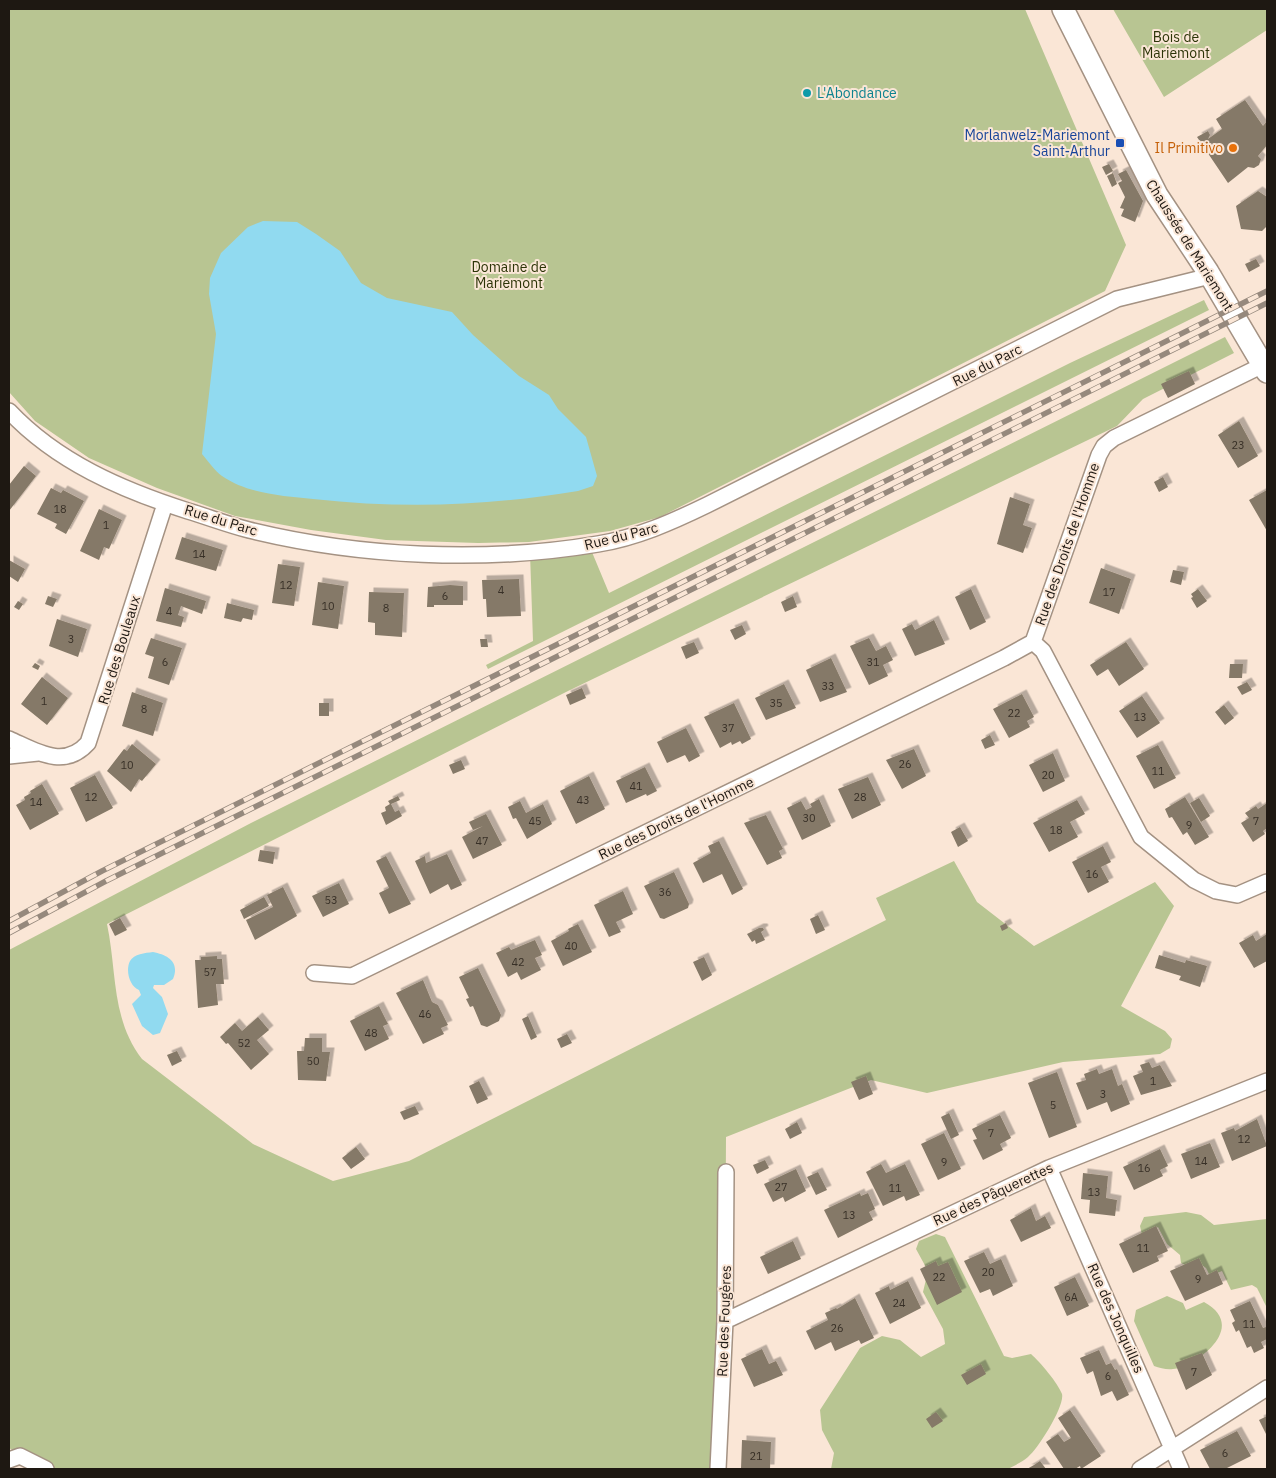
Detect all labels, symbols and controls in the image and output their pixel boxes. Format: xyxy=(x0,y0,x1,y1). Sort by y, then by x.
park label: Bois de Mariemont xyxy=(1142,28,1210,62)
place label: L'Abondance xyxy=(817,84,897,102)
marker: L'Abondance xyxy=(801,87,813,99)
place label: Morlanwelz-Mariemont Saint-Arthur xyxy=(964,126,1110,160)
marker: Morlanwelz-Mariemont Saint-Arthur xyxy=(1114,137,1126,149)
place label: Il Primitivo xyxy=(1155,139,1223,157)
marker: Il Primitivo xyxy=(1227,142,1239,154)
street label: Chaussée de Mariemont xyxy=(1142,176,1238,314)
park label: Domaine de Mariemont xyxy=(471,258,547,292)
street label: Rue du Parc xyxy=(949,340,1025,390)
house number: 23 xyxy=(1231,438,1245,452)
street label: Rue des Droits de l'Homme xyxy=(1031,460,1103,628)
street label: Rue du Parc xyxy=(182,500,260,540)
house number: 18 xyxy=(53,502,67,516)
house number: 1 xyxy=(103,518,110,532)
street label: Rue du Parc xyxy=(582,518,660,554)
house number: 14 xyxy=(192,547,206,561)
house number: 12 xyxy=(279,578,293,592)
house number: 4 xyxy=(498,583,505,597)
house number: 17 xyxy=(1102,585,1116,599)
house number: 6 xyxy=(442,589,448,603)
street label: Rue des Bouleaux xyxy=(94,593,144,707)
house number: 10 xyxy=(321,599,335,613)
house number: 8 xyxy=(383,601,389,615)
house number: 4 xyxy=(166,604,173,618)
house number: 3 xyxy=(68,632,74,646)
house number: 6 xyxy=(162,655,168,669)
house number: 31 xyxy=(866,655,880,669)
house number: 33 xyxy=(821,679,835,693)
house number: 1 xyxy=(41,694,48,708)
house number: 35 xyxy=(769,696,783,710)
house number: 8 xyxy=(141,702,147,716)
house number: 22 xyxy=(1007,706,1021,720)
house number: 13 xyxy=(1133,710,1147,724)
house number: 37 xyxy=(721,721,735,735)
house number: 26 xyxy=(898,757,912,771)
house number: 10 xyxy=(120,758,134,772)
house number: 11 xyxy=(1151,764,1165,778)
house number: 20 xyxy=(1041,768,1055,782)
street label: Rue des Droits de l'Homme xyxy=(595,772,757,864)
house number: 41 xyxy=(629,779,643,793)
house number: 12 xyxy=(84,790,98,804)
house number: 28 xyxy=(853,790,867,804)
house number: 43 xyxy=(576,793,590,807)
house number: 14 xyxy=(29,795,43,809)
house number: 30 xyxy=(802,811,816,825)
house number: 45 xyxy=(528,814,542,828)
house number: 7 xyxy=(1253,814,1259,828)
house number: 9 xyxy=(1186,818,1192,832)
house number: 18 xyxy=(1049,823,1063,837)
house number: 47 xyxy=(475,834,489,848)
house number: 16 xyxy=(1085,867,1099,881)
house number: 36 xyxy=(658,885,672,899)
house number: 53 xyxy=(324,893,338,907)
house number: 40 xyxy=(564,939,578,953)
house number: 42 xyxy=(511,955,525,969)
house number: 57 xyxy=(203,965,217,979)
house number: 46 xyxy=(418,1007,432,1021)
house number: 48 xyxy=(364,1026,378,1040)
house number: 52 xyxy=(237,1036,251,1050)
house number: 50 xyxy=(306,1054,320,1068)
house number: 1 xyxy=(1150,1074,1157,1088)
house number: 3 xyxy=(1100,1087,1106,1101)
house number: 5 xyxy=(1050,1098,1056,1112)
house number: 7 xyxy=(988,1126,994,1140)
house number: 12 xyxy=(1237,1132,1251,1146)
house number: 14 xyxy=(1194,1154,1208,1168)
house number: 9 xyxy=(941,1155,947,1169)
street label: Rue des Pâquerettes xyxy=(930,1158,1056,1230)
house number: 16 xyxy=(1137,1161,1151,1175)
house number: 27 xyxy=(774,1180,788,1194)
house number: 11 xyxy=(888,1181,902,1195)
house number: 13 xyxy=(1087,1185,1101,1199)
house number: 13 xyxy=(842,1208,856,1222)
house number: 11 xyxy=(1136,1241,1150,1255)
street label: Rue des Jonquilles xyxy=(1084,1260,1148,1376)
street label: Rue des Fougères xyxy=(713,1265,735,1377)
house number: 20 xyxy=(981,1265,995,1279)
house number: 22 xyxy=(932,1270,946,1284)
house number: 9 xyxy=(1195,1272,1201,1286)
house number: 6A xyxy=(1064,1290,1078,1304)
house number: 24 xyxy=(892,1296,906,1310)
house number: 11 xyxy=(1242,1317,1256,1331)
house number: 26 xyxy=(830,1321,844,1335)
house number: 7 xyxy=(1191,1365,1197,1379)
house number: 6 xyxy=(1105,1369,1111,1383)
house number: 6 xyxy=(1222,1446,1228,1460)
house number: 21 xyxy=(749,1449,763,1463)

